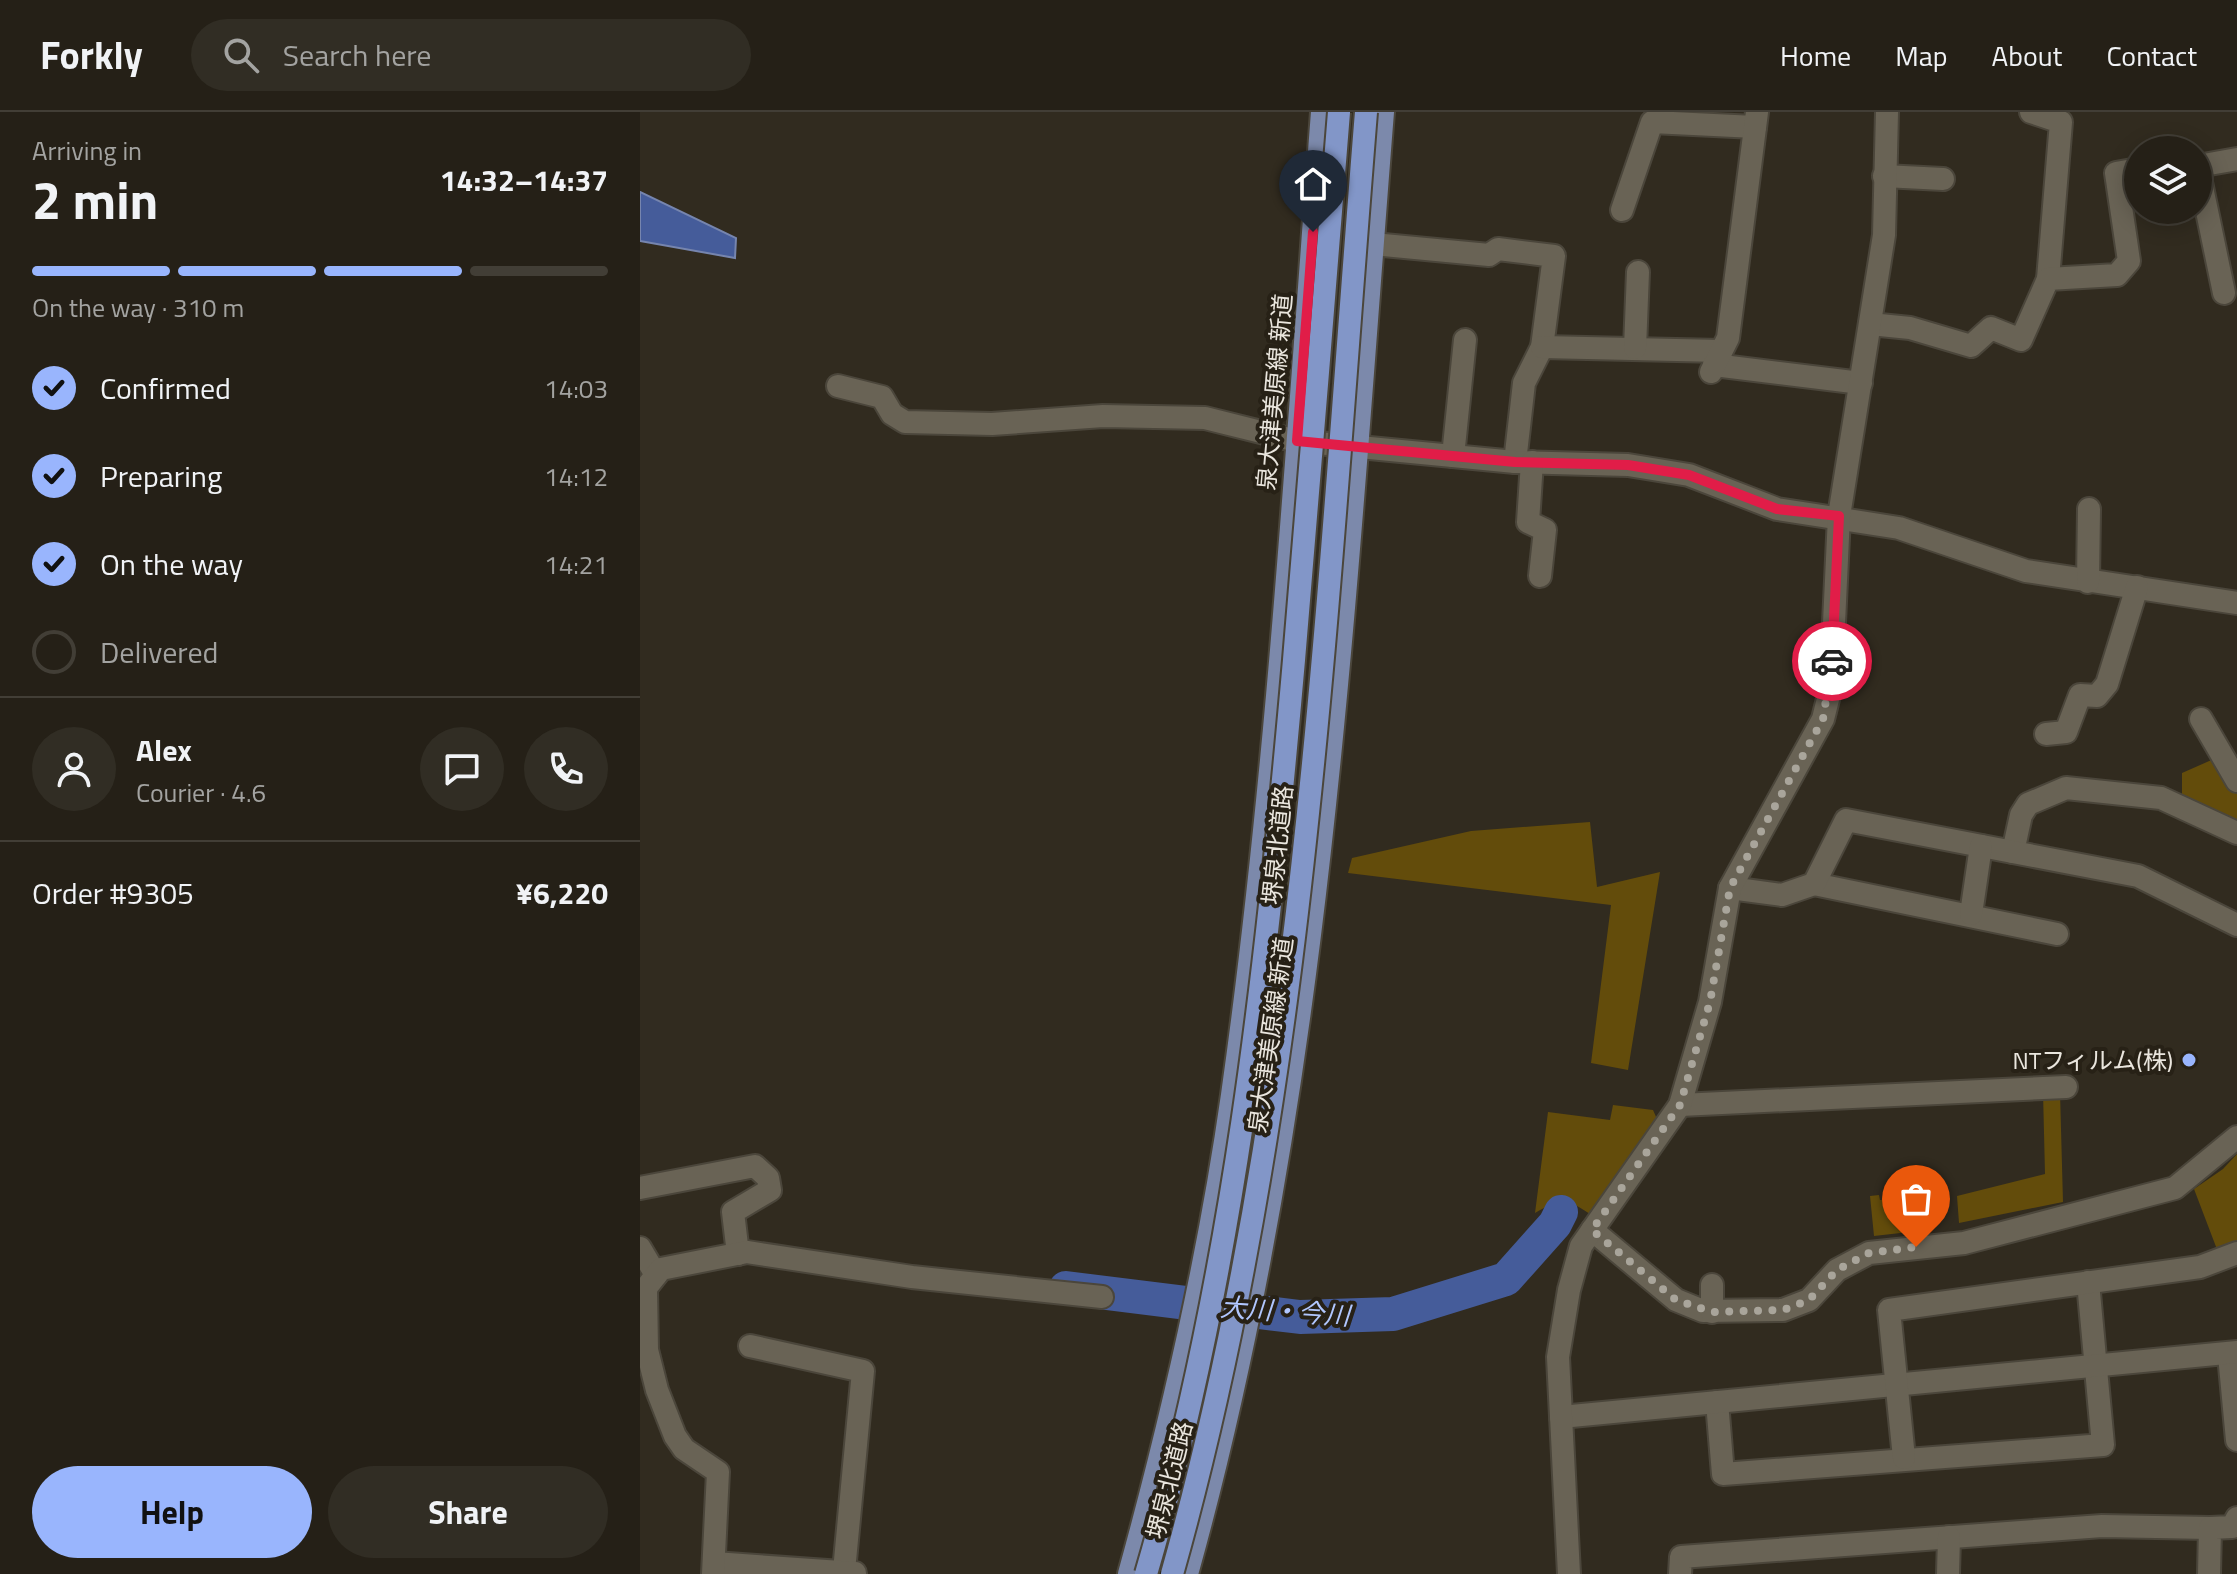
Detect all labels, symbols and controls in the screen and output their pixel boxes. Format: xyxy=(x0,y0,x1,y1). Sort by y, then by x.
search box xyxy=(191,19,751,91)
text: Forkly xyxy=(40,26,143,84)
text: Search here xyxy=(283,32,432,78)
icon: search xyxy=(219,33,263,77)
text: Home xyxy=(1780,34,1851,77)
text: Map xyxy=(1895,34,1948,77)
text: About xyxy=(1992,34,2062,77)
text: Contact xyxy=(2106,34,2197,77)
text: Arriving in xyxy=(32,131,142,170)
map controls xyxy=(2124,136,2212,224)
button: layers xyxy=(2124,136,2212,224)
pin xyxy=(1279,150,1347,232)
text: 14:32–14:37 xyxy=(440,157,608,203)
text: 2 min xyxy=(32,160,158,239)
icon: home xyxy=(1291,162,1335,206)
text: On the way · 310 m xyxy=(32,288,244,327)
street label: 泉大津美原線 新道 xyxy=(1247,292,1301,492)
text: Confirmed xyxy=(100,365,231,411)
icon: check xyxy=(32,366,76,410)
text: 14:03 xyxy=(544,369,608,408)
text: Preparing xyxy=(100,453,222,499)
icon: check xyxy=(32,454,76,498)
text: 14:12 xyxy=(544,457,608,496)
text: On the way xyxy=(100,541,243,587)
icon: check xyxy=(32,542,76,586)
text: 14:21 xyxy=(544,545,608,584)
courier xyxy=(1792,621,1872,701)
text: Delivered xyxy=(100,629,218,675)
icon: car xyxy=(1810,639,1854,683)
button: person xyxy=(32,727,116,811)
text: Alex xyxy=(136,727,192,773)
button: chat xyxy=(420,727,504,811)
button: phone xyxy=(524,727,608,811)
text: Courier · 4.6 xyxy=(136,773,266,812)
street label: 堺泉北道路 xyxy=(1253,783,1301,907)
text: Order #9305 xyxy=(32,870,194,916)
text: ¥6,220 xyxy=(516,870,608,916)
street label: 泉大津美原線 新道 xyxy=(1238,935,1302,1135)
place label: NTフィルム(株) xyxy=(2012,1042,2173,1078)
marker: NTフィルム(株) xyxy=(2180,1051,2198,1069)
pin xyxy=(1882,1165,1950,1247)
icon: bag xyxy=(1894,1177,1938,1221)
water label: 大川・今川 xyxy=(1219,1287,1354,1335)
street label: 堺泉北道路 xyxy=(1137,1417,1201,1543)
button: Help xyxy=(32,1466,312,1558)
button: Share xyxy=(328,1466,608,1558)

